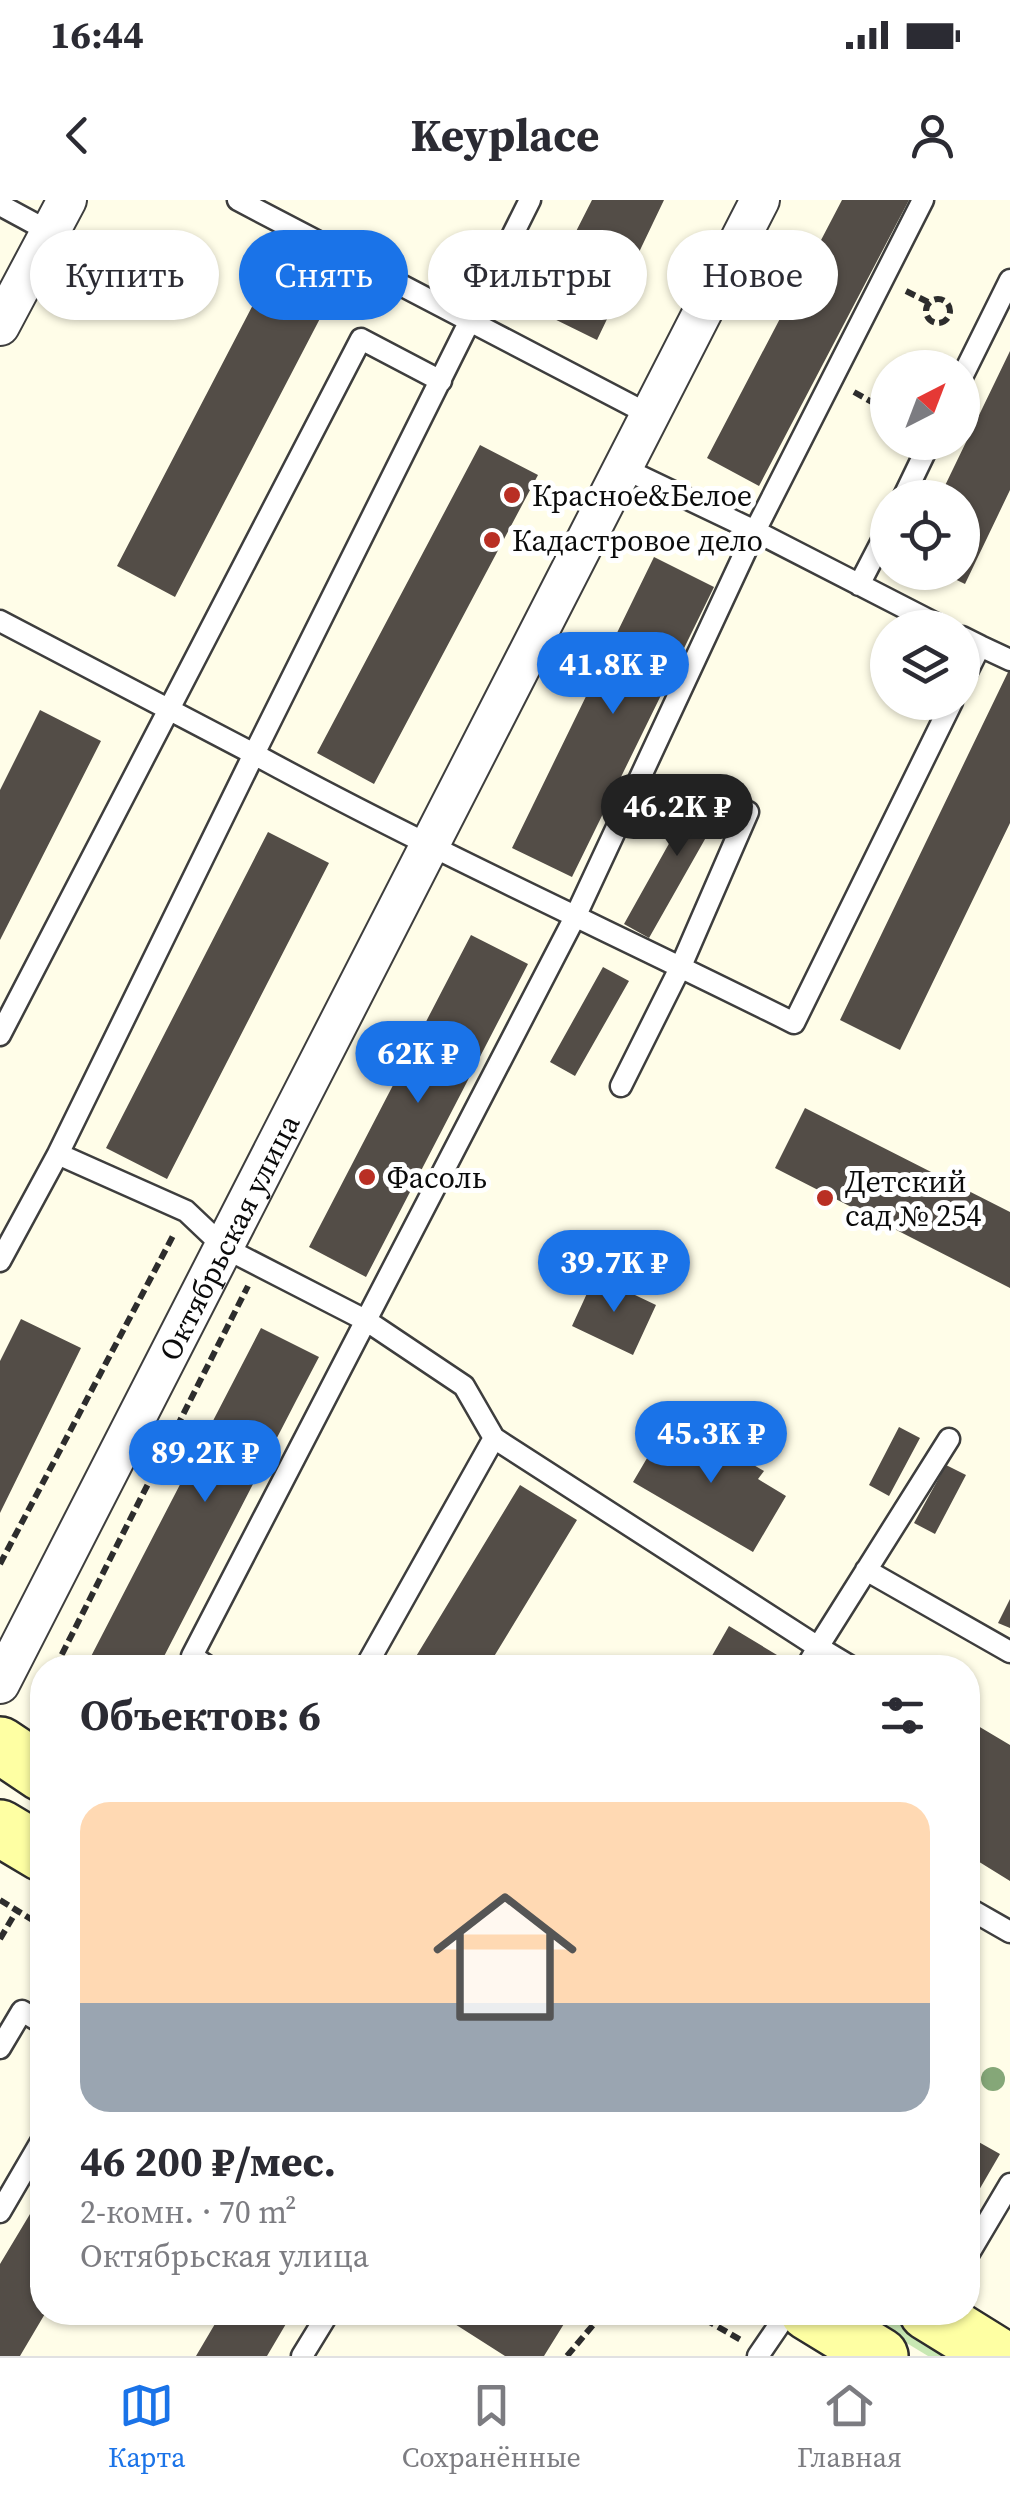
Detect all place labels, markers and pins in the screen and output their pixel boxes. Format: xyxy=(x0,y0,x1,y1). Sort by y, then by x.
place label: Красное&Белое xyxy=(532,475,752,516)
marker: Красное&Белое xyxy=(501,484,523,506)
place label: Кадастровое дело xyxy=(512,520,763,561)
marker: Кадастровое дело xyxy=(481,529,503,551)
pin: 41.8K ₽ xyxy=(521,632,705,717)
pin: 46.2K ₽ xyxy=(585,774,769,859)
pin: 62K ₽ xyxy=(348,1021,488,1106)
place label: Фасоль xyxy=(387,1157,487,1198)
place label: Детский сад № 254 xyxy=(845,1161,981,1236)
marker: Фасоль xyxy=(356,1166,378,1188)
marker: Детский сад № 254 xyxy=(814,1187,836,1209)
pin: 39.7K ₽ xyxy=(522,1230,706,1315)
pin: 45.3K ₽ xyxy=(619,1401,803,1486)
pin: 89.2K ₽ xyxy=(113,1420,297,1505)

